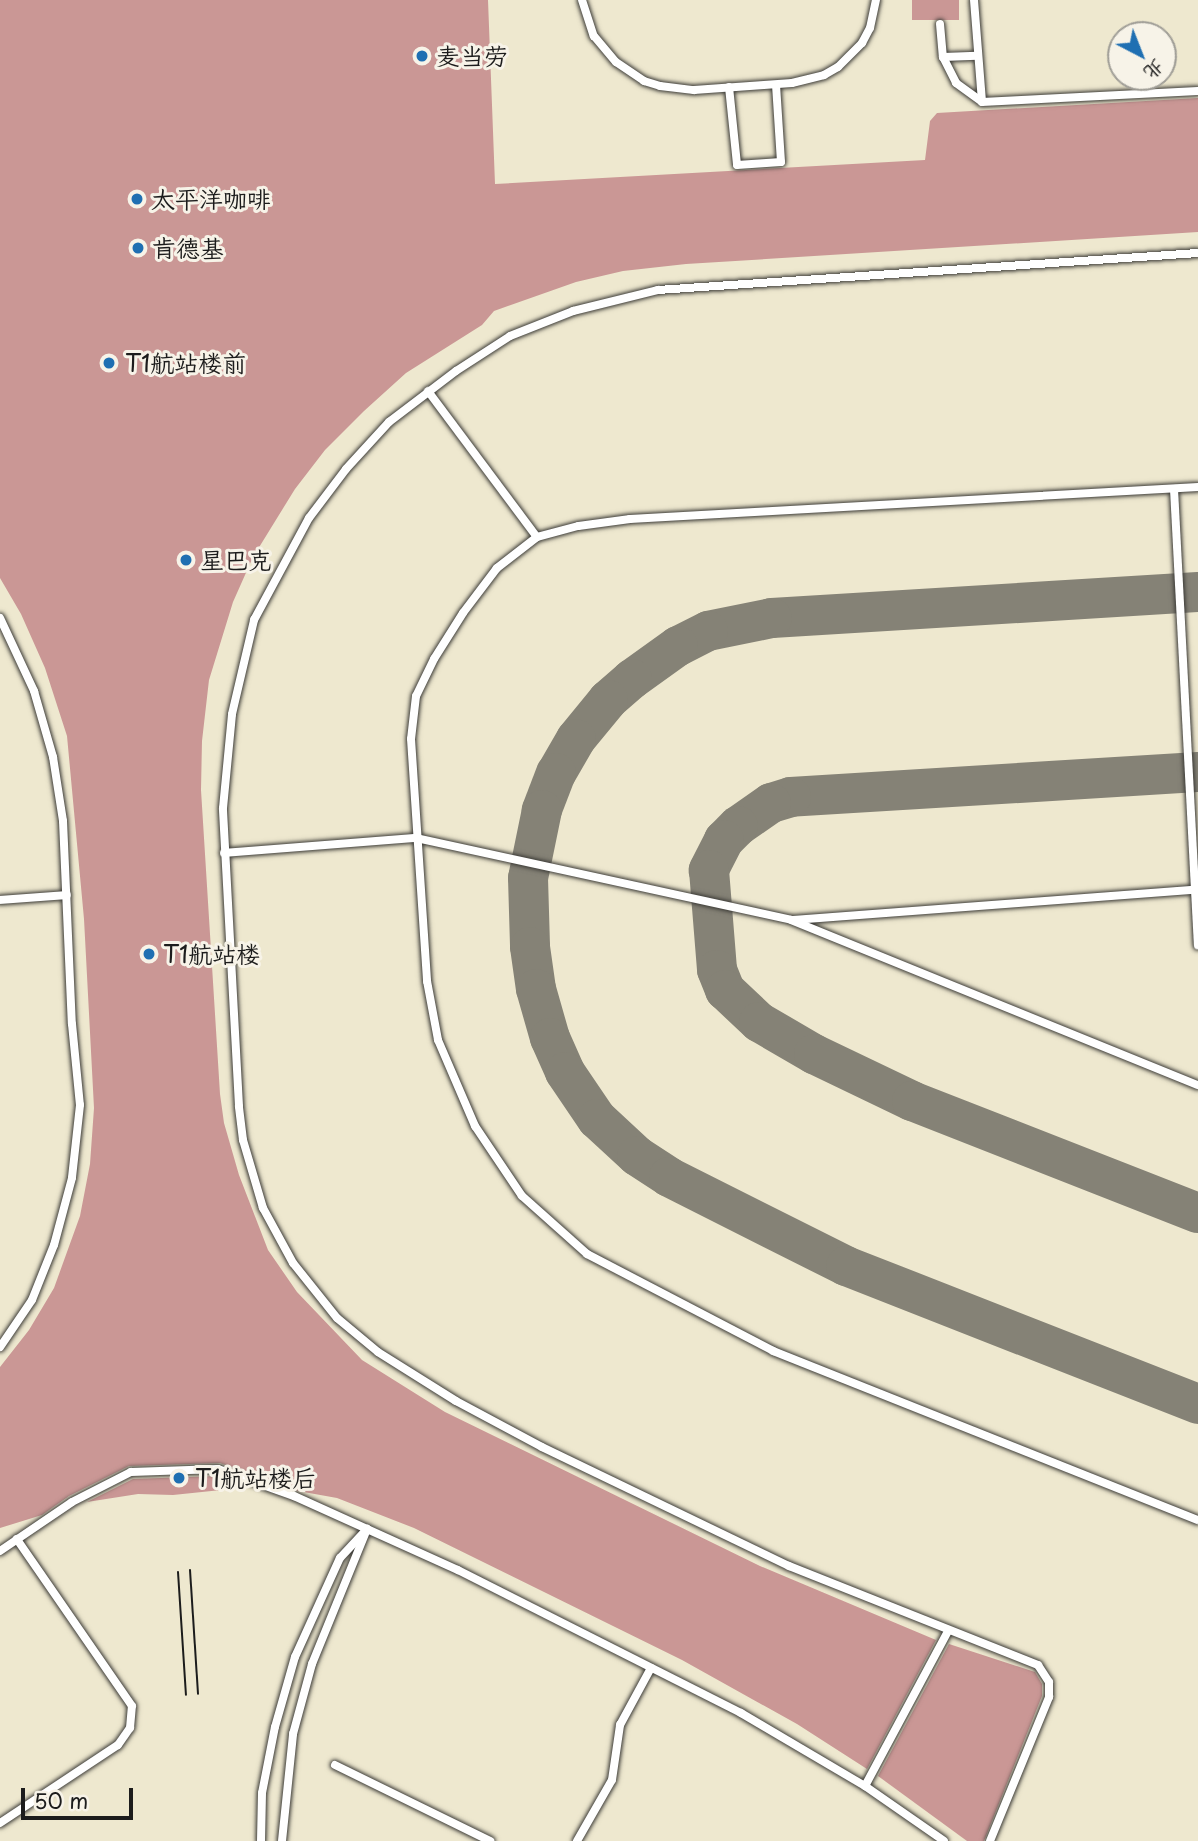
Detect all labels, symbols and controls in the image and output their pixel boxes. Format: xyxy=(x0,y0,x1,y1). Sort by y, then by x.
north arrow xyxy=(1107,21,1177,91)
place label: 麦当劳 xyxy=(436,42,508,70)
marker: 麦当劳 xyxy=(414,48,430,64)
text: 北 xyxy=(1138,53,1171,87)
place label: 太平洋咖啡 xyxy=(151,185,271,213)
marker: 太平洋咖啡 xyxy=(129,191,145,207)
place label: 肯德基 xyxy=(152,234,224,262)
marker: 肯德基 xyxy=(130,240,146,256)
place label: T1航站楼前 xyxy=(125,349,246,377)
marker: T1航站楼前 xyxy=(99,353,119,373)
place label: 星巴克 xyxy=(200,546,272,574)
marker: 星巴克 xyxy=(178,552,194,568)
place label: T1航站楼 xyxy=(163,940,260,968)
marker: T1航站楼 xyxy=(141,946,157,962)
place label: T1航站楼后 xyxy=(195,1464,316,1492)
marker: T1航站楼后 xyxy=(169,1468,189,1488)
scale bar xyxy=(24,1774,136,1818)
text: 50 m xyxy=(34,1784,88,1816)

